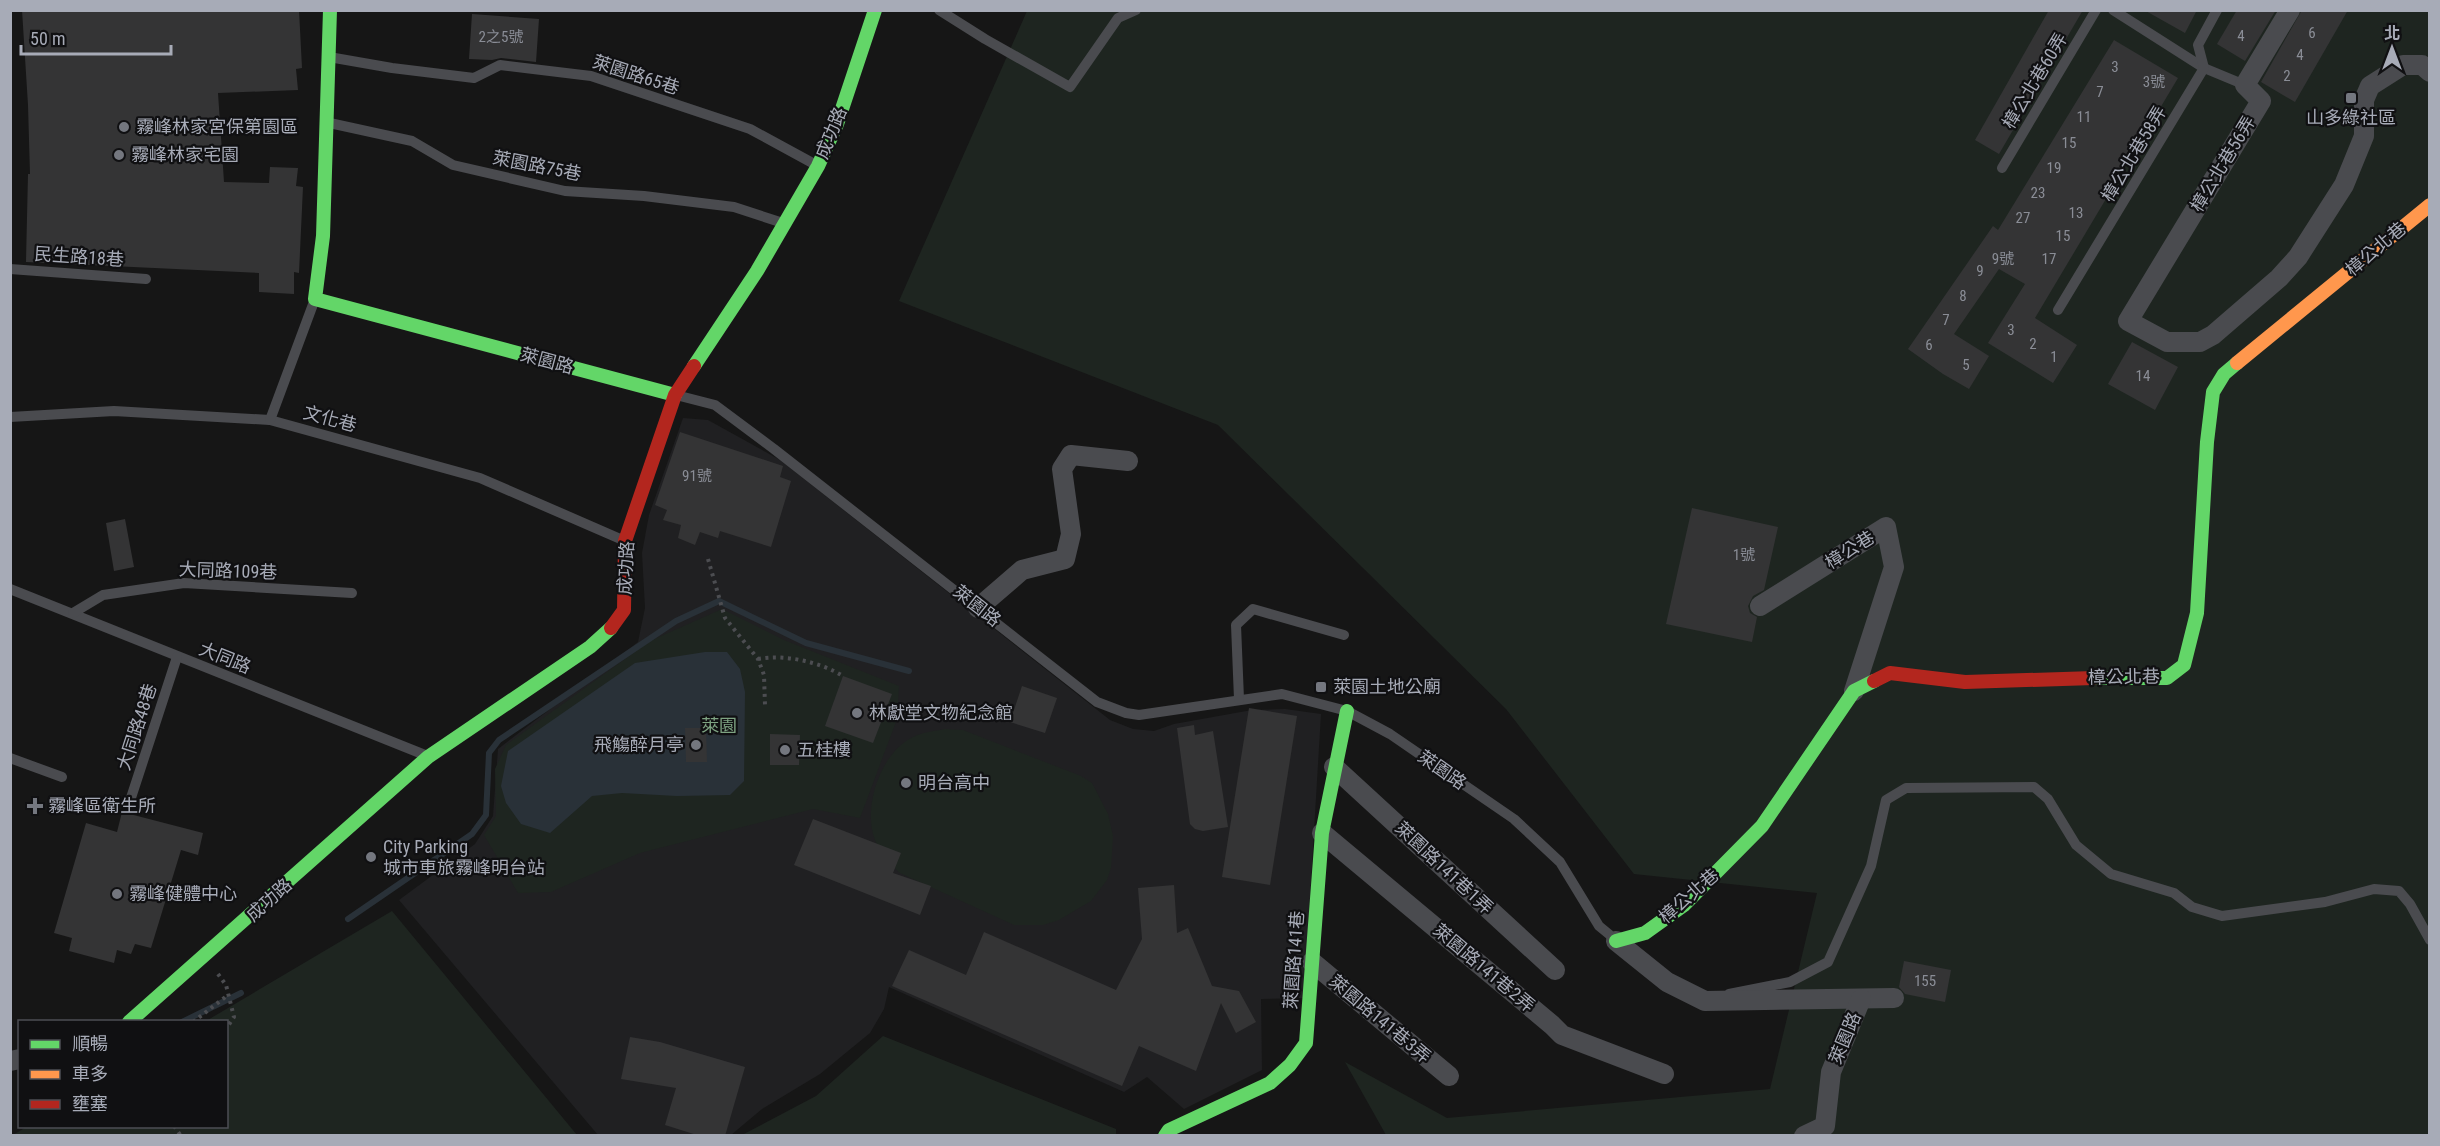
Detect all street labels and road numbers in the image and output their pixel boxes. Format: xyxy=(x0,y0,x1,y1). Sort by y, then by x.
street label: 樟公北巷60弄 xyxy=(1998,29,2071,132)
street label: 萊園路65巷 xyxy=(590,51,682,98)
street label: 樟公北巷58弄 xyxy=(2097,102,2170,205)
street label: 成功路 xyxy=(811,104,850,162)
street label: 樟公北巷56弄 xyxy=(2186,112,2259,215)
street label: 萊園路75巷 xyxy=(491,147,583,184)
street label: 樟公北巷 xyxy=(2341,217,2410,280)
street label: 民生路18巷 xyxy=(34,243,125,270)
street label: 萊園路 xyxy=(518,343,576,378)
street label: 文化巷 xyxy=(301,401,359,436)
street label: 樟公巷 xyxy=(1821,526,1878,573)
street label: 成功路 xyxy=(614,540,637,595)
street label: 大同路109巷 xyxy=(178,558,278,583)
street label: 萊園路 xyxy=(950,581,1005,631)
street label: 大同路 xyxy=(196,638,254,677)
street label: 樟公北巷 xyxy=(2088,665,2160,688)
street label: 大同路48巷 xyxy=(113,681,160,773)
street label: 萊園路 xyxy=(1414,746,1470,794)
street label: 萊園路141巷1弄 xyxy=(1391,817,1497,918)
street label: 樟公北巷 xyxy=(1655,864,1723,927)
street label: 成功路 xyxy=(242,874,296,925)
street label: 萊園路141巷 xyxy=(1280,910,1307,1010)
street label: 萊園路141巷2弄 xyxy=(1429,919,1539,1016)
street label: 萊園路141巷3弄 xyxy=(1325,970,1435,1067)
street label: 萊園路 xyxy=(1824,1009,1865,1067)

